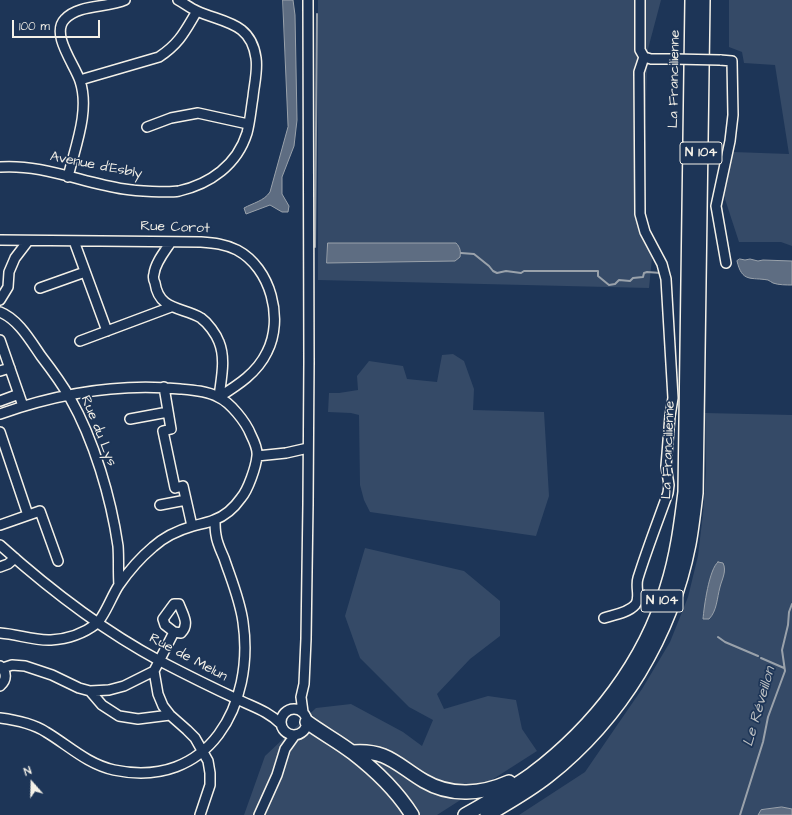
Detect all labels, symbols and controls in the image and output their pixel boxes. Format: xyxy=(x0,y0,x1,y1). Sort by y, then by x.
scale bar xyxy=(14,12,102,38)
text: 100 m xyxy=(19,18,50,35)
street label: La Francilienne xyxy=(666,30,684,128)
road number: N 104 xyxy=(680,142,722,164)
street label: Avenue d'Esbly xyxy=(48,149,144,183)
street label: Rue Corot xyxy=(140,218,210,238)
street label: Rue du Lys xyxy=(76,393,120,469)
street label: La Francilienne xyxy=(659,401,679,499)
road number: N 104 xyxy=(641,590,683,612)
street label: Rue de Melun xyxy=(146,630,230,686)
water label: Le Réveillon xyxy=(740,665,780,749)
north arrow xyxy=(12,763,52,803)
text: N xyxy=(22,763,34,779)

